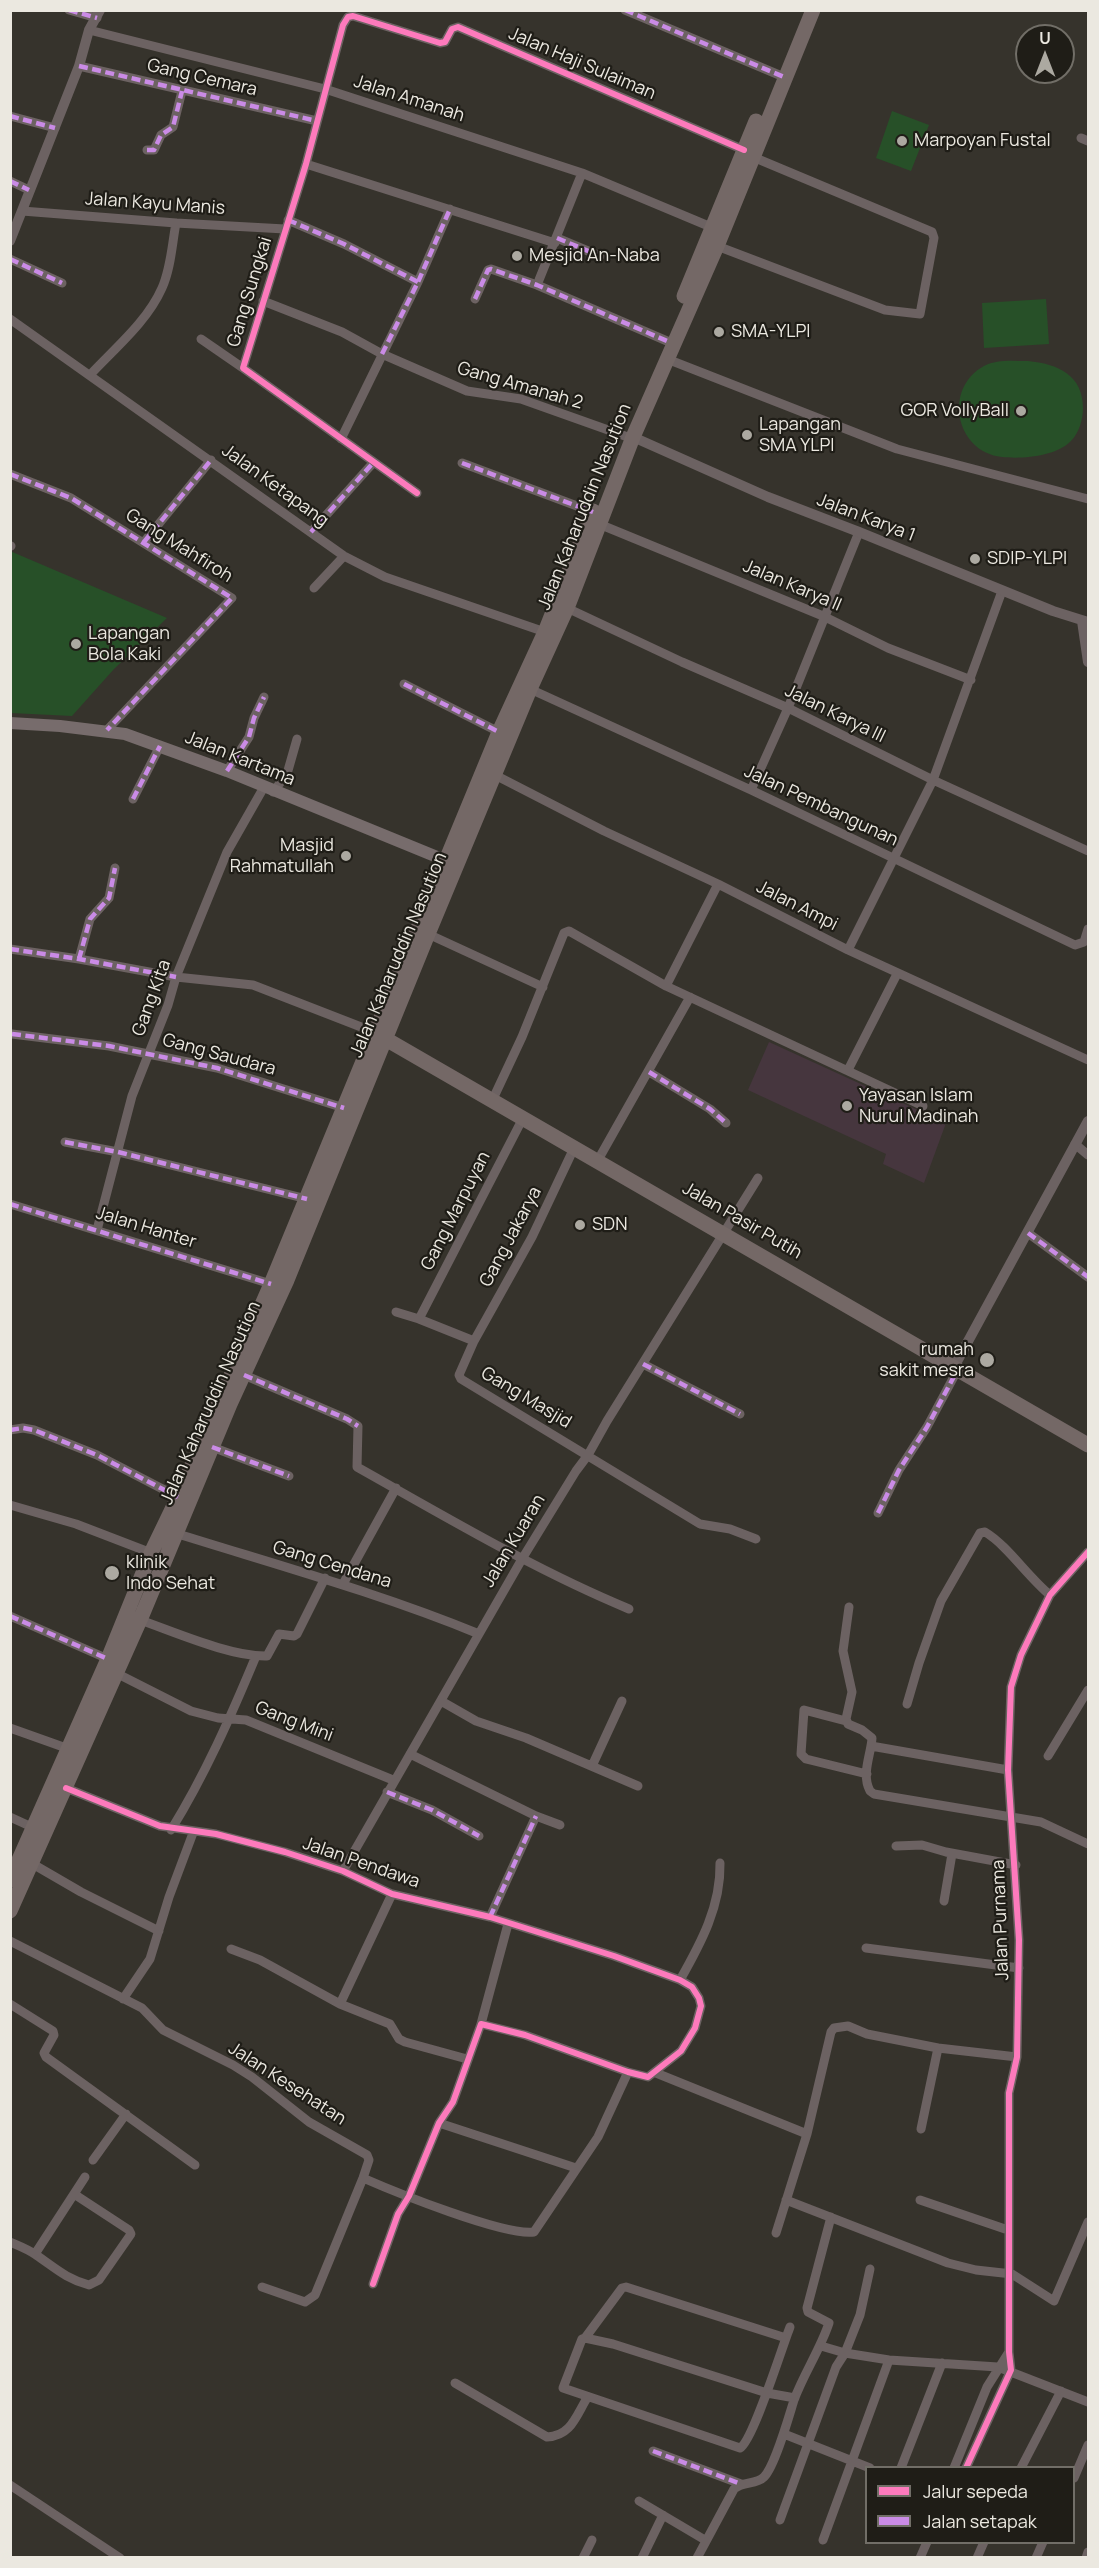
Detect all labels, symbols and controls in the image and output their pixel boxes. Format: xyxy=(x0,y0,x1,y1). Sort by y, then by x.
street label: Jalan Haji Sulaiman xyxy=(505,23,659,105)
north arrow xyxy=(1015,24,1075,84)
text: U xyxy=(1039,27,1051,49)
street label: Gang Cemara xyxy=(145,55,259,101)
street label: Jalan Amanah xyxy=(351,71,467,127)
place label: Marpoyan Fustal xyxy=(914,130,1051,152)
marker: Marpoyan Fustal xyxy=(895,134,909,148)
street label: Jalan Kayu Manis xyxy=(84,188,226,220)
street label: Gang Sungkai xyxy=(223,234,277,350)
place label: Mesjid An-Naba xyxy=(529,245,660,267)
marker: Mesjid An-Naba xyxy=(510,249,524,263)
place label: SMA-YLPI xyxy=(731,321,810,343)
marker: SMA-YLPI xyxy=(712,325,726,339)
street label: Gang Amanah 2 xyxy=(455,358,585,414)
place label: GOR VollyBall xyxy=(901,400,1009,422)
street label: Jalan Kaharuddin Nasution xyxy=(534,401,636,613)
marker: GOR VollyBall xyxy=(1014,404,1028,418)
place label: Lapangan SMA YLPI xyxy=(759,414,841,456)
marker: Lapangan SMA YLPI xyxy=(740,428,754,442)
street label: Jalan Ketapang xyxy=(217,440,333,532)
street label: Jalan Karya 1 xyxy=(814,489,918,547)
street label: Gang Mahfiroh xyxy=(122,505,236,587)
place label: SDIP-YLPI xyxy=(987,548,1067,570)
marker: SDIP-YLPI xyxy=(968,552,982,566)
street label: Jalan Karya II xyxy=(739,556,845,616)
place label: Lapangan Bola Kaki xyxy=(88,623,170,666)
marker: Lapangan Bola Kaki xyxy=(69,637,83,651)
street label: Jalan Karya III xyxy=(781,680,889,748)
street label: Jalan Kartama xyxy=(182,727,298,791)
street label: Jalan Pembangunan xyxy=(741,761,901,851)
place label: Masjid Rahmatullah xyxy=(230,835,334,878)
marker: Masjid Rahmatullah xyxy=(339,849,353,863)
street label: Jalan Kaharuddin Nasution xyxy=(346,849,452,1061)
street label: Jalan Ampi xyxy=(753,876,841,936)
street label: Gang Kita xyxy=(128,957,176,1039)
street label: Gang Saudara xyxy=(160,1030,278,1080)
place label: Yayasan Islam Nurul Madinah xyxy=(859,1085,978,1128)
marker: Yayasan Islam Nurul Madinah xyxy=(840,1099,854,1113)
street label: Gang Marpuyan xyxy=(417,1148,495,1274)
street label: Jalan Pasir Putih xyxy=(678,1178,806,1264)
street label: Gang Jakarya xyxy=(476,1183,546,1291)
street label: Jalan Hanter xyxy=(93,1203,199,1253)
place label: SDN xyxy=(592,1214,628,1236)
marker: SDN xyxy=(573,1218,587,1232)
street label: Jalan Kaharuddin Nasution xyxy=(156,1298,266,1508)
place label: rumah sakit mesra xyxy=(879,1339,974,1382)
marker: rumah sakit mesra xyxy=(978,1351,996,1369)
street label: Gang Masjid xyxy=(477,1363,575,1433)
street label: Jalan Kuaran xyxy=(478,1491,550,1591)
street label: Gang Cendana xyxy=(270,1537,394,1593)
place label: klinik Indo Sehat xyxy=(126,1552,215,1594)
marker: klinik Indo Sehat xyxy=(103,1564,121,1582)
street label: Gang Mini xyxy=(252,1697,336,1747)
street label: Jalan Pendawa xyxy=(300,1833,422,1893)
street label: Jalan Purnama xyxy=(988,1859,1014,1981)
street label: Jalan Kesehatan xyxy=(224,2038,350,2130)
legend xyxy=(865,2466,1075,2544)
text: Jalur sepeda xyxy=(923,2479,1028,2503)
text: Jalan setapak xyxy=(923,2509,1037,2533)

